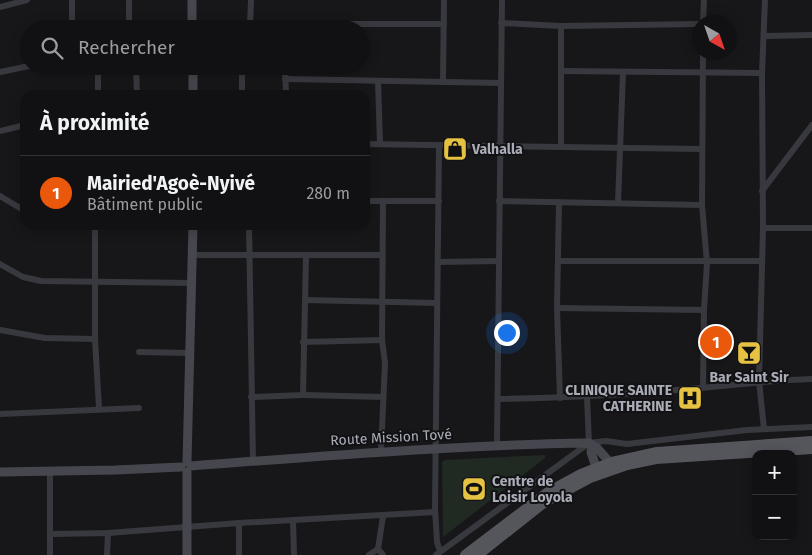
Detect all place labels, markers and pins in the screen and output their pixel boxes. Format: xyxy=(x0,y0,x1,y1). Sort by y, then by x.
shop icon: Valhalla xyxy=(442,136,468,162)
place label: Valhalla xyxy=(471,141,523,158)
pin: 1 xyxy=(700,323,732,361)
bar icon: Bar Saint Sir xyxy=(736,340,762,366)
place label: Bar Saint Sir xyxy=(709,369,789,386)
place label: CLINIQUE SAINTE CATHERINE xyxy=(565,382,672,415)
hospital icon: CLINIQUE SAINTE CATHERINE xyxy=(677,385,703,411)
place label: Centre de Loisir Loyola xyxy=(492,473,573,506)
sports icon: Centre de Loisir Loyola xyxy=(461,476,487,502)

